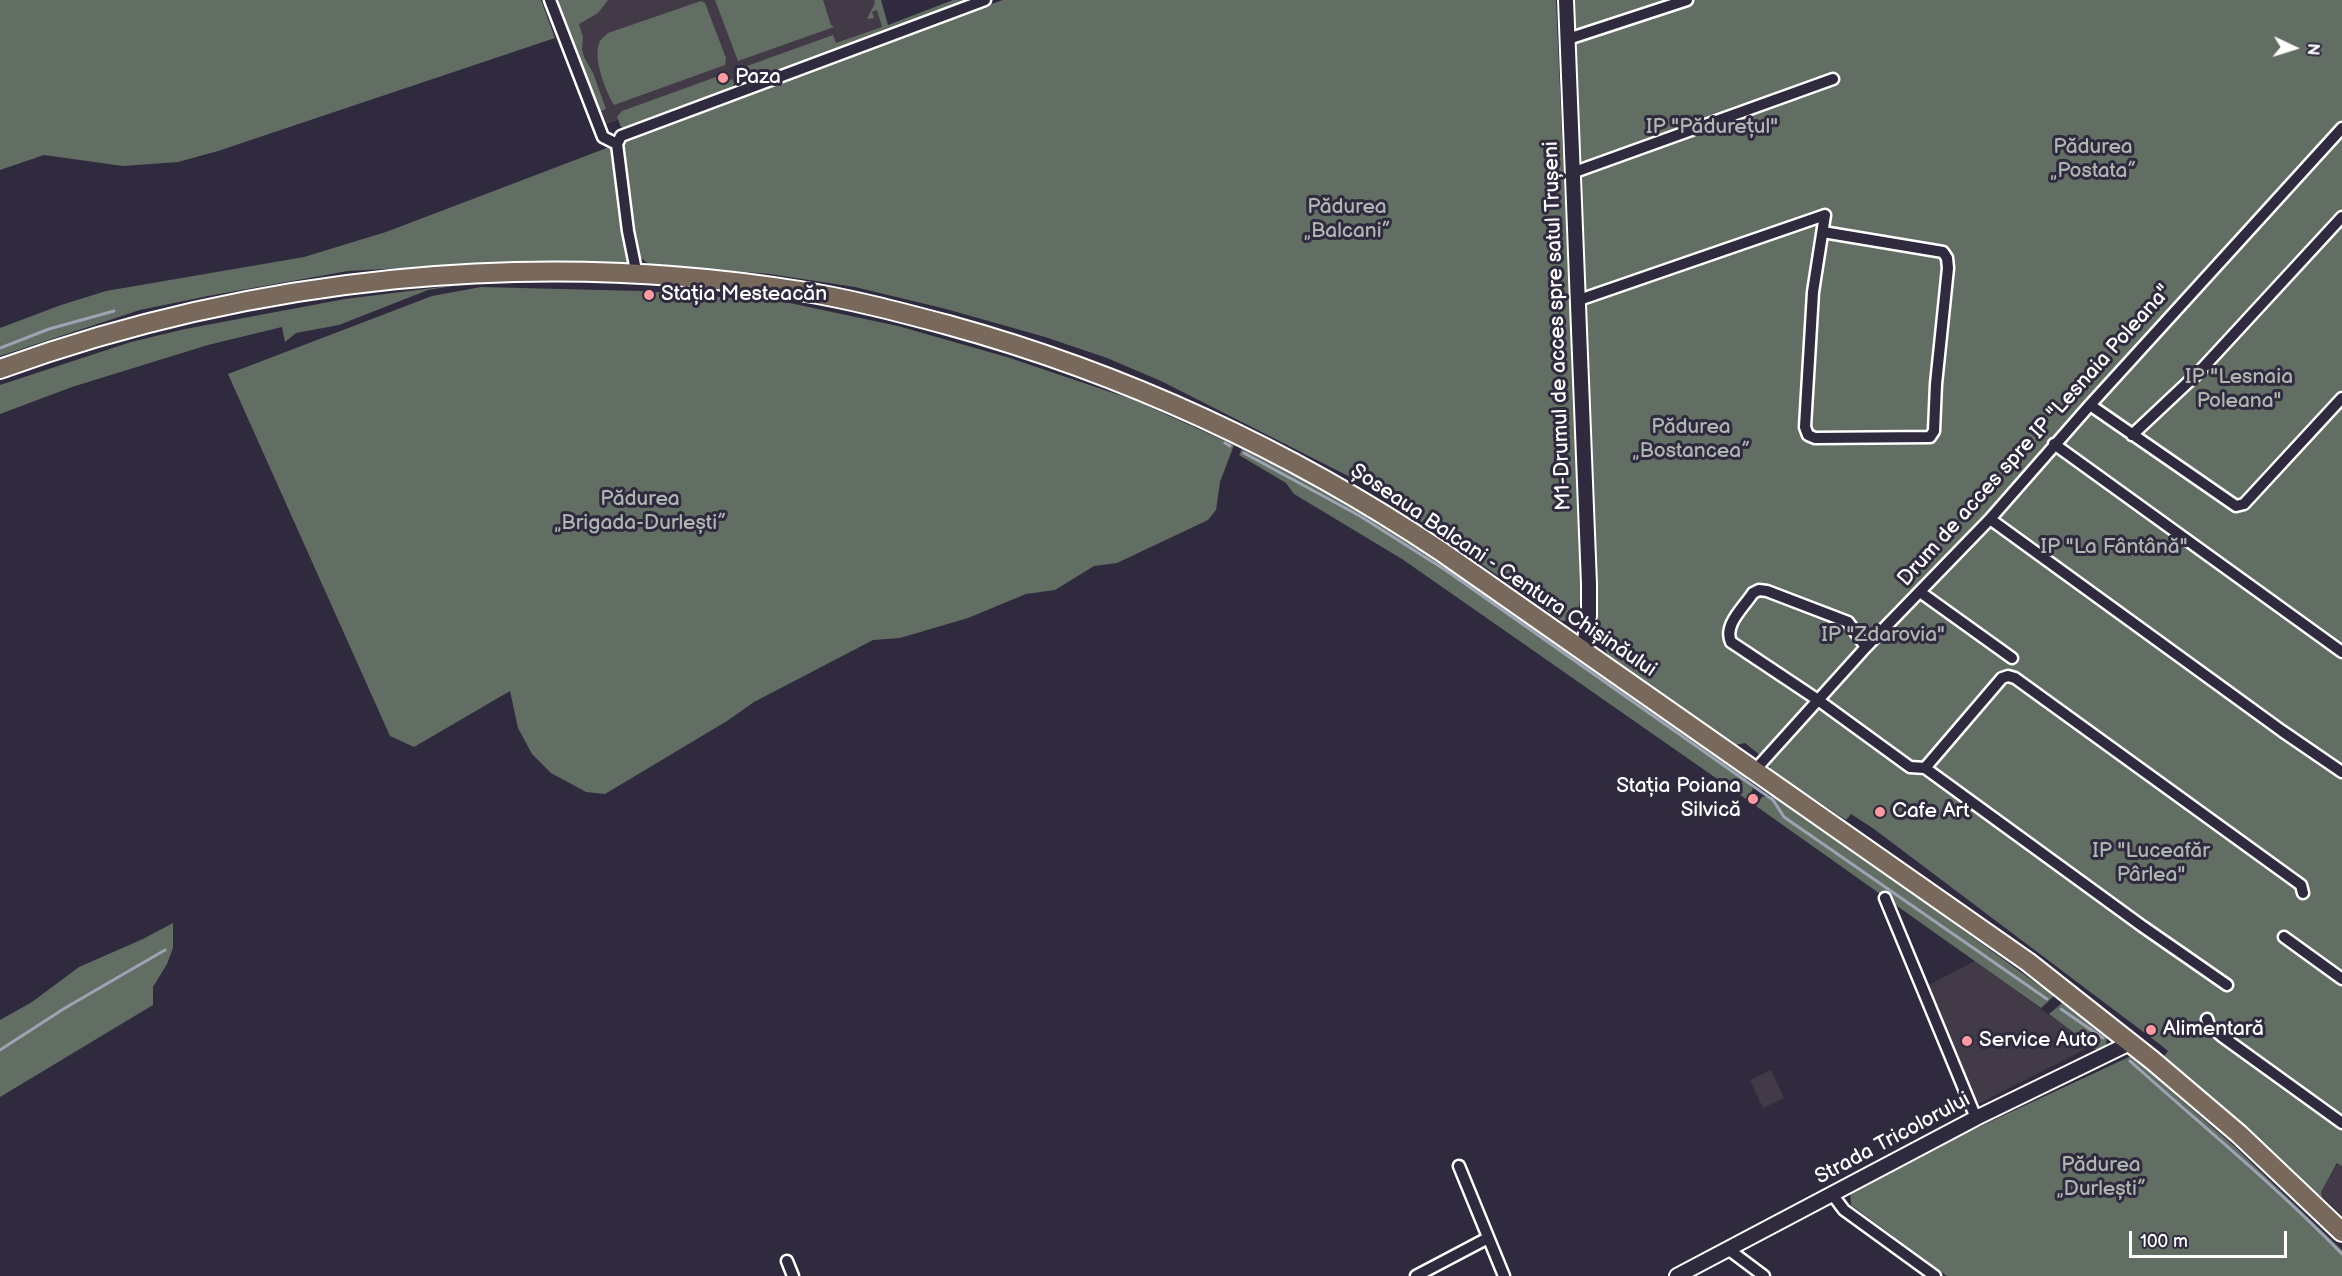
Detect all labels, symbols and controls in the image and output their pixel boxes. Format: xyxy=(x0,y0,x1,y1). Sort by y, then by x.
north arrow xyxy=(2264,18,2324,78)
text: N xyxy=(2303,43,2322,56)
place label: Paza xyxy=(735,65,781,91)
marker: Paza xyxy=(716,71,730,85)
park label: IP "Pădurețul" xyxy=(1646,115,1778,141)
park label: Pădurea „Postata” xyxy=(2050,135,2136,185)
street label: M1-Drumul de acces spre satul Trușeni xyxy=(1539,141,1577,511)
park label: Pădurea „Balcani” xyxy=(1304,195,1390,245)
street label: Drum de acces spre IP "Lesnaia Poleana" xyxy=(1893,280,2177,592)
place label: Stația Mesteacăn xyxy=(661,282,827,308)
marker: Stația Mesteacăn xyxy=(642,288,656,302)
park label: IP "Lesnaia Poleana" xyxy=(2185,365,2293,415)
park label: Pădurea „Bostancea” xyxy=(1632,415,1750,465)
street label: Șoseaua Balcani - Centura Chișinăului xyxy=(1345,459,1661,683)
park label: Pădurea „Brigada-Durlești” xyxy=(554,487,726,537)
park label: IP "La Fântână" xyxy=(2040,535,2188,561)
park label: IP "Zdarovia" xyxy=(1821,623,1945,649)
place label: Stația Poiana Silvică xyxy=(1616,774,1741,824)
marker: Stația Poiana Silvică xyxy=(1746,792,1760,806)
place label: Cafe Art xyxy=(1892,799,1970,825)
marker: Cafe Art xyxy=(1873,805,1887,819)
park label: IP "Luceafăr Pârlea" xyxy=(2092,839,2210,889)
place label: Alimentară xyxy=(2163,1017,2264,1043)
marker: Alimentară xyxy=(2144,1023,2158,1037)
place label: Service Auto xyxy=(1979,1028,2098,1054)
marker: Service Auto xyxy=(1960,1034,1974,1048)
street label: Strada Tricolorului xyxy=(1811,1088,1975,1190)
park label: Pădurea „Durlești” xyxy=(2056,1153,2146,1203)
scale bar xyxy=(2132,1219,2290,1257)
text: 100 m xyxy=(2140,1231,2188,1252)

